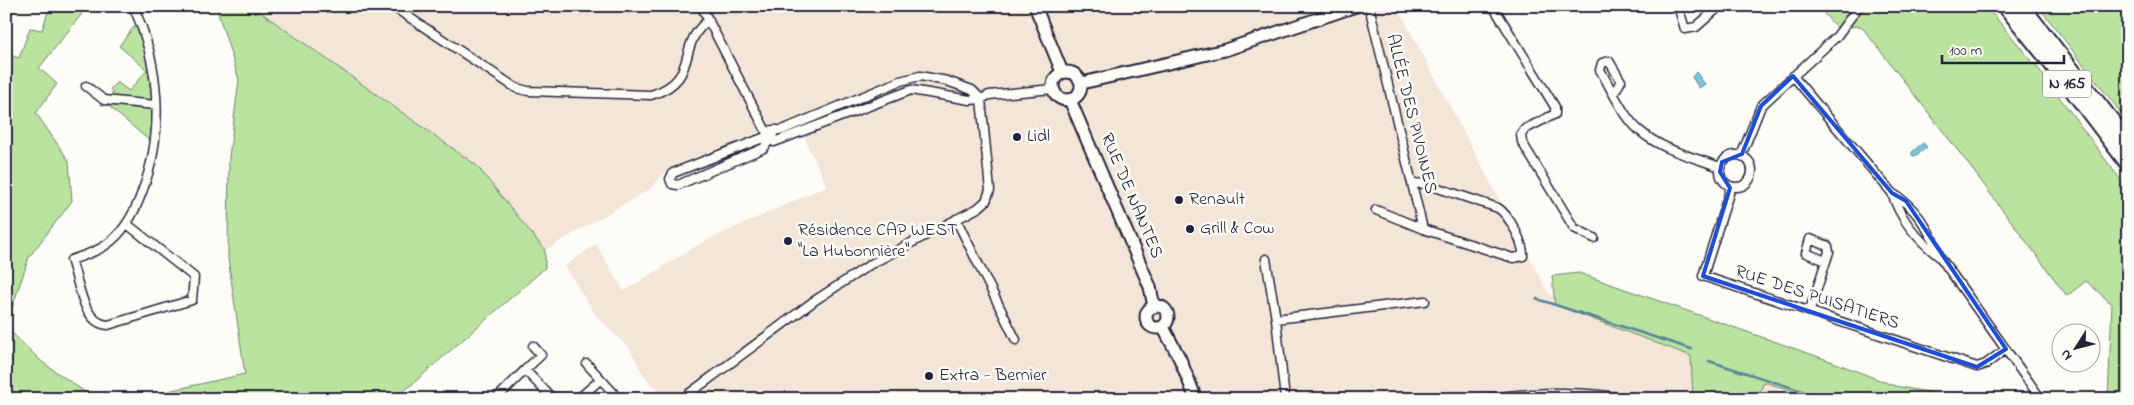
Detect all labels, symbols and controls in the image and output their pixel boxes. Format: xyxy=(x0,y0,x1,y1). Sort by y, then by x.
street label: ALLÉE DES PIVOINES xyxy=(1379,31,1443,197)
scale bar xyxy=(1942,32,2064,64)
text: 100 m xyxy=(1949,40,1982,62)
road number: N 165 xyxy=(2043,70,2091,98)
place label: Lidl xyxy=(1027,124,1050,150)
street label: RUE DE NANTES xyxy=(1093,129,1169,263)
marker: Lidl xyxy=(1011,131,1023,143)
place label: Renault xyxy=(1189,187,1245,213)
marker: Renault xyxy=(1173,194,1185,206)
place label: Grill & Cow xyxy=(1200,216,1275,242)
place label: Résidence CAP WEST "La Hubonnière" xyxy=(798,218,958,265)
marker: Grill & Cow xyxy=(1184,223,1196,235)
marker: Résidence CAP WEST "La Hubonnière" xyxy=(782,235,794,247)
street label: RUE DES PUISATIERS xyxy=(1731,259,1903,337)
north arrow xyxy=(2052,322,2102,372)
text: N xyxy=(2055,345,2078,365)
place label: Extra - Bernier xyxy=(939,363,1047,389)
marker: Extra - Bernier xyxy=(923,370,935,382)

